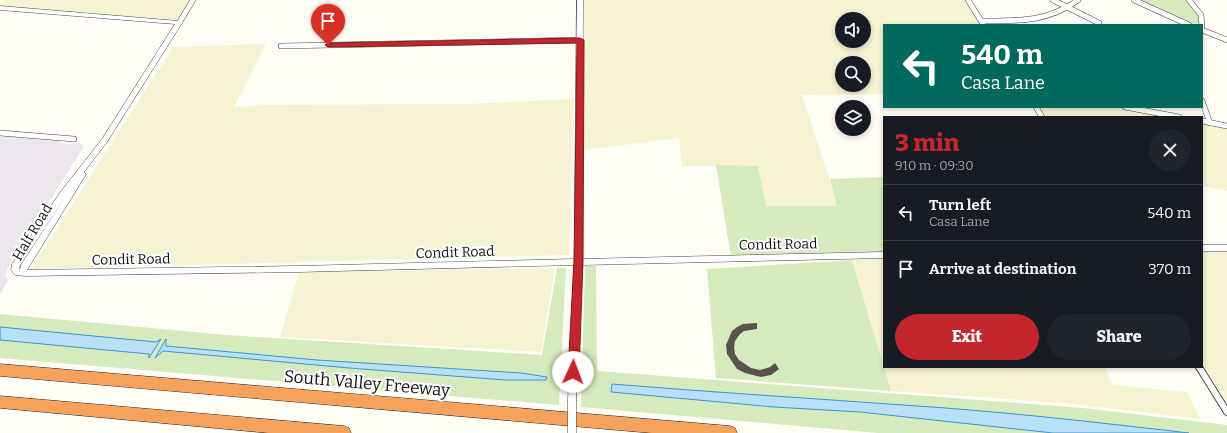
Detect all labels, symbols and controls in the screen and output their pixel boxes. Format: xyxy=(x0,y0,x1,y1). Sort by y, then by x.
pin xyxy=(311,4,345,45)
icon: arrive xyxy=(317,10,339,32)
map controls xyxy=(835,12,871,136)
button: sound xyxy=(835,12,871,48)
text: 540 m xyxy=(961,38,1043,71)
icon: left xyxy=(895,40,947,92)
button: search xyxy=(835,56,871,92)
text: Casa Lane xyxy=(961,72,1045,94)
button: layers xyxy=(835,100,871,136)
text: 3 min xyxy=(895,129,959,157)
button: close xyxy=(1149,129,1191,171)
text: 910 m · 09:30 xyxy=(895,158,974,173)
text: Turn left xyxy=(929,196,991,214)
street label: Half Road xyxy=(9,201,56,264)
icon: left xyxy=(895,202,917,224)
text: 540 m xyxy=(1147,204,1191,222)
text: Casa Lane xyxy=(929,214,990,229)
street label: Condit Road xyxy=(738,235,818,254)
street label: Condit Road xyxy=(415,243,495,262)
street label: Condit Road xyxy=(91,250,171,269)
icon: arrive xyxy=(895,258,917,280)
text: Arrive at destination xyxy=(929,260,1076,278)
text: 370 m xyxy=(1148,260,1191,278)
button: Exit xyxy=(895,314,1039,360)
button: Share xyxy=(1047,314,1191,360)
position arrow xyxy=(552,351,594,393)
street label: South Valley Freeway xyxy=(283,366,452,401)

